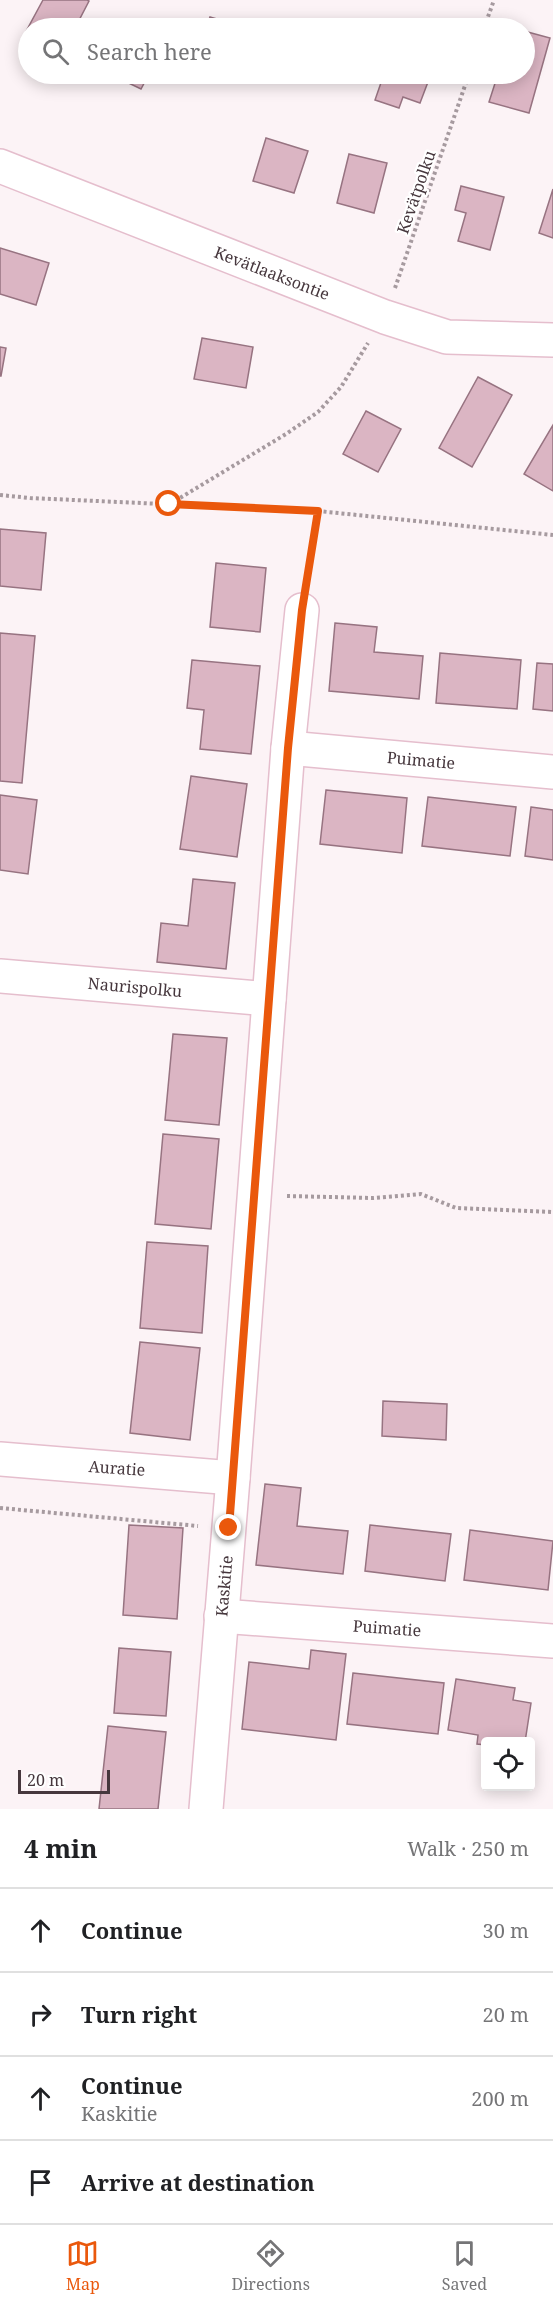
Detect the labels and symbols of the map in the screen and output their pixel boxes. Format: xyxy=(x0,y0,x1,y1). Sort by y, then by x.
street label: Kevätpolku xyxy=(391,147,441,237)
street label: Kevätlaaksontie xyxy=(211,241,333,305)
route start xyxy=(155,490,181,516)
street label: Puimatie xyxy=(386,746,456,774)
street label: Naurispolku xyxy=(87,972,183,1002)
street label: Auratie xyxy=(88,1455,146,1481)
route end xyxy=(215,1514,241,1540)
street label: Kaskitie xyxy=(210,1555,238,1617)
street label: Puimatie xyxy=(352,1615,422,1641)
scale bar xyxy=(18,1767,110,1794)

